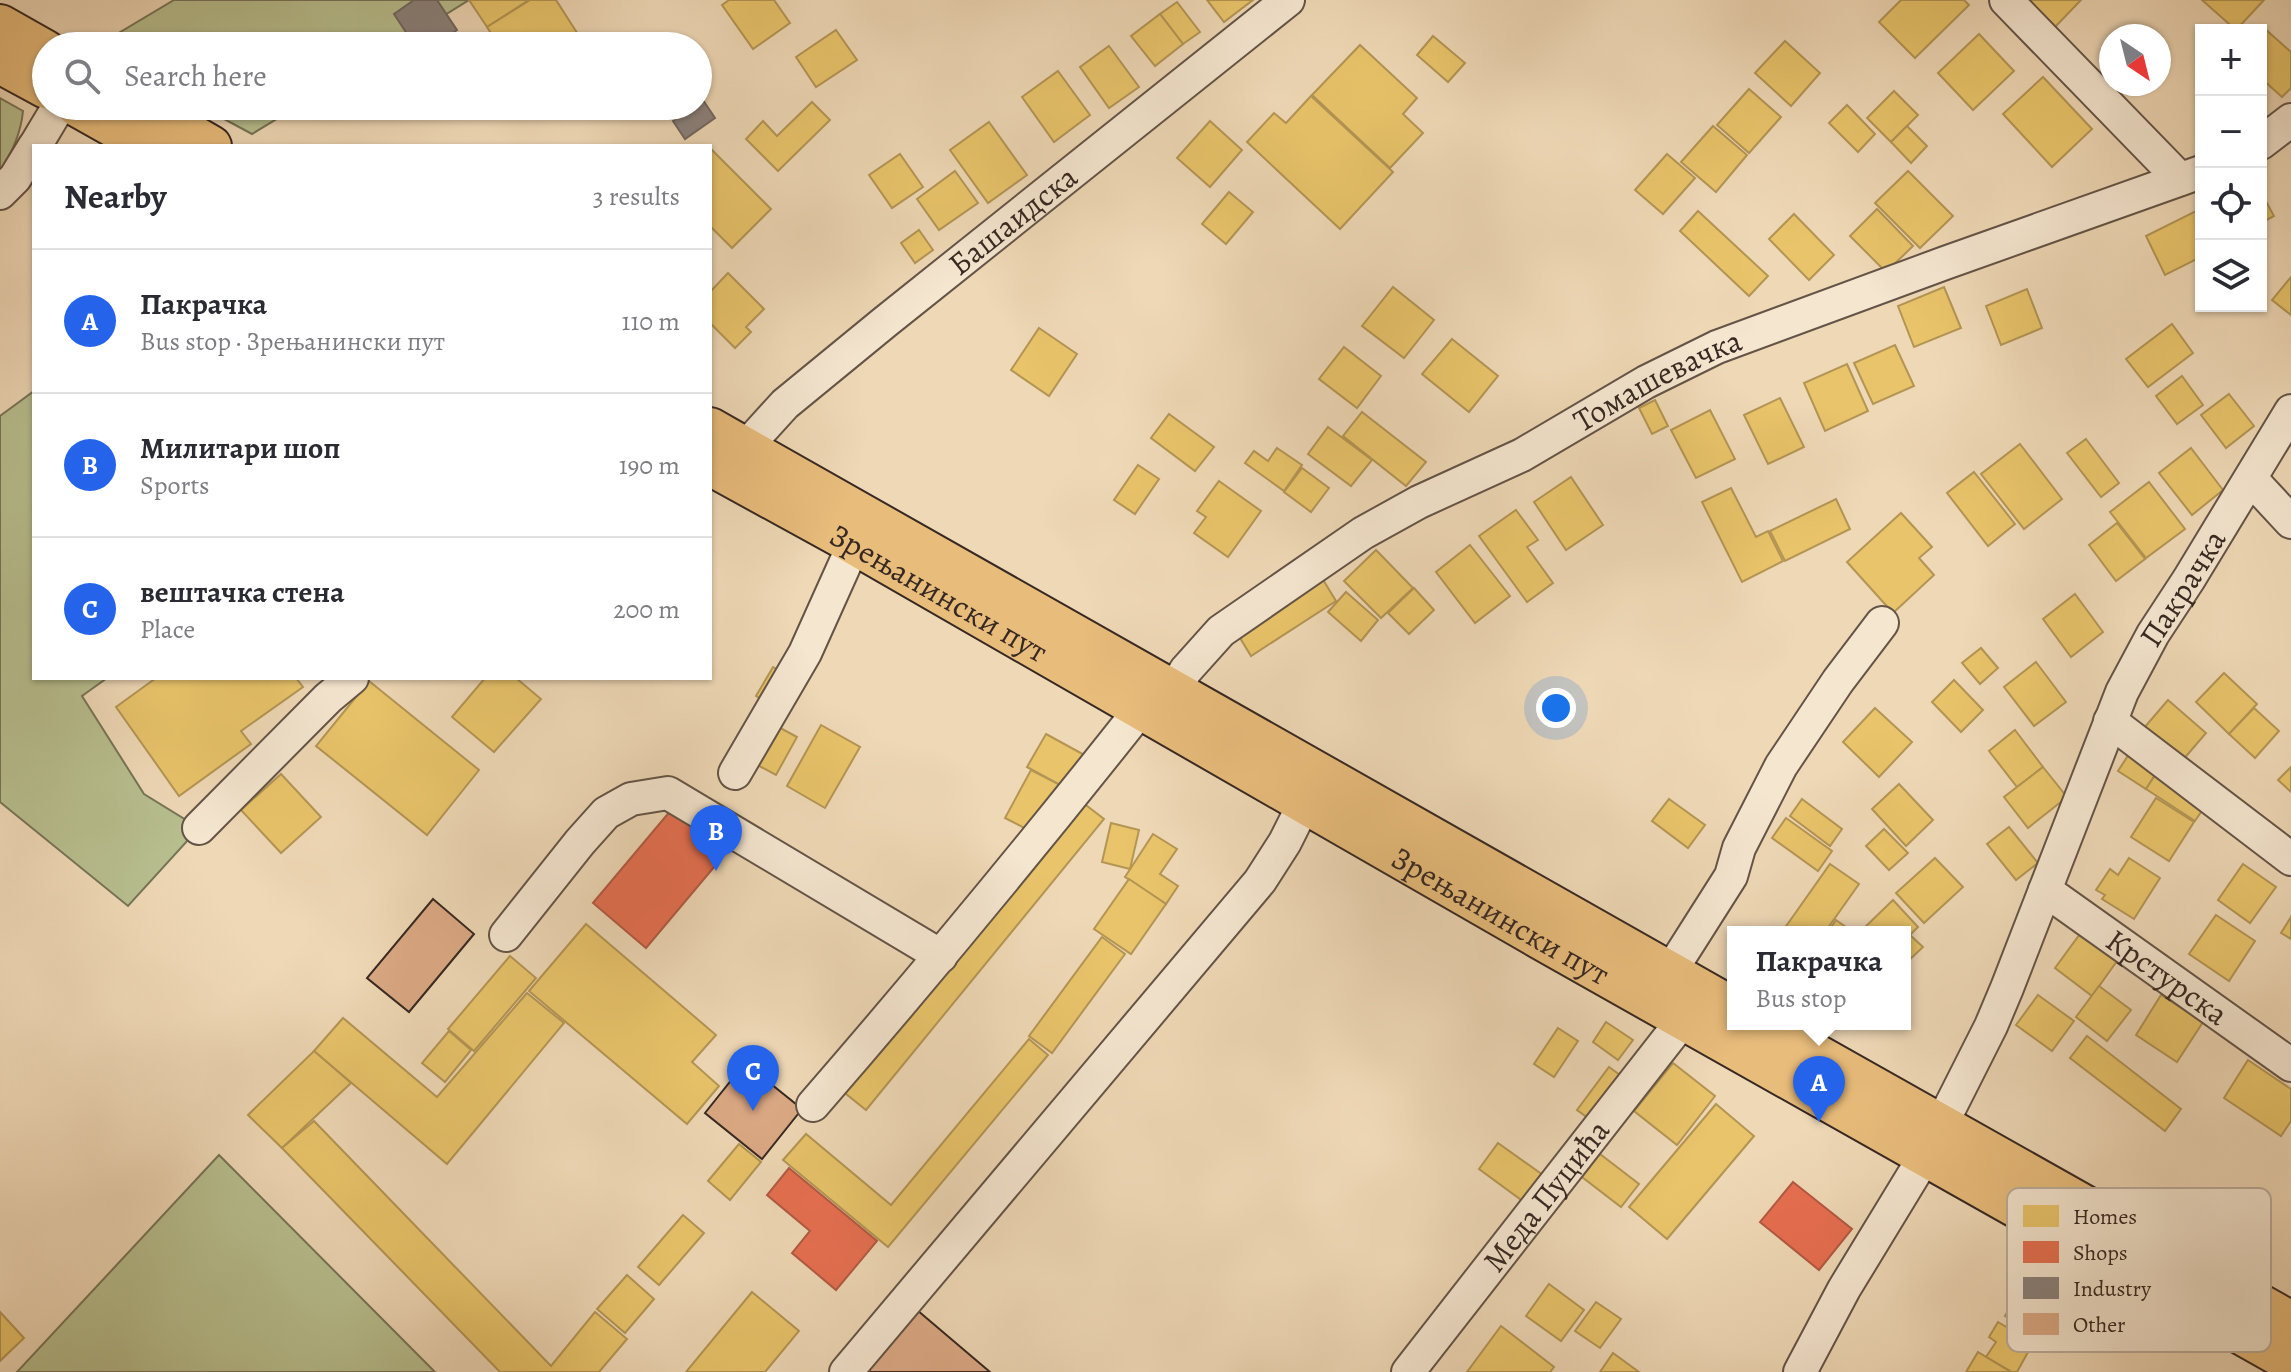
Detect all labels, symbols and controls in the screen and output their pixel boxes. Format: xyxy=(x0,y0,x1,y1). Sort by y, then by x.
north arrow xyxy=(2099,24,2171,96)
map controls xyxy=(2195,24,2267,312)
button: + xyxy=(2195,24,2267,96)
search box xyxy=(32,32,712,120)
icon: search xyxy=(60,54,104,98)
text: Search here xyxy=(124,56,267,96)
button: − xyxy=(2195,96,2267,168)
street label: Башаидска xyxy=(939,155,1087,285)
button: locate xyxy=(2195,168,2267,240)
text: Nearby xyxy=(64,173,167,220)
text: 3 results xyxy=(593,179,680,214)
button: layers xyxy=(2195,240,2267,312)
text: Пакрачка xyxy=(140,284,267,324)
text: A xyxy=(82,304,98,339)
text: 110 m xyxy=(622,304,680,339)
street label: Томашевачка xyxy=(1565,318,1748,442)
text: Bus stop · Зрењанински пут xyxy=(140,324,445,359)
text: Милитари шоп xyxy=(140,428,340,468)
text: B xyxy=(82,448,98,483)
text: 190 m xyxy=(619,448,680,483)
text: Sports xyxy=(140,468,209,503)
street label: Зрењанински пут xyxy=(822,513,1056,673)
street label: Пакрачка xyxy=(2129,521,2236,655)
text: вештачка стена xyxy=(140,572,344,612)
text: C xyxy=(82,592,98,627)
text: 200 m xyxy=(613,592,680,627)
text: Place xyxy=(140,612,195,647)
your location xyxy=(1536,688,1576,728)
pin: B xyxy=(690,805,742,871)
street label: Зрењанински пут xyxy=(1383,836,1618,995)
street label: Крстурска xyxy=(2097,918,2237,1036)
popup xyxy=(1727,926,1911,1030)
text: Пакрачка xyxy=(1756,941,1883,981)
text: Bus stop xyxy=(1756,981,1846,1016)
pin: C xyxy=(727,1045,779,1111)
pin: A xyxy=(1793,1056,1845,1122)
street label: Меда Пуцића xyxy=(1472,1110,1620,1281)
legend xyxy=(2007,1188,2271,1352)
text: Homes xyxy=(2073,1202,2137,1232)
text: Shops xyxy=(2073,1238,2128,1268)
text: Industry xyxy=(2073,1274,2151,1304)
text: Other xyxy=(2073,1310,2126,1340)

